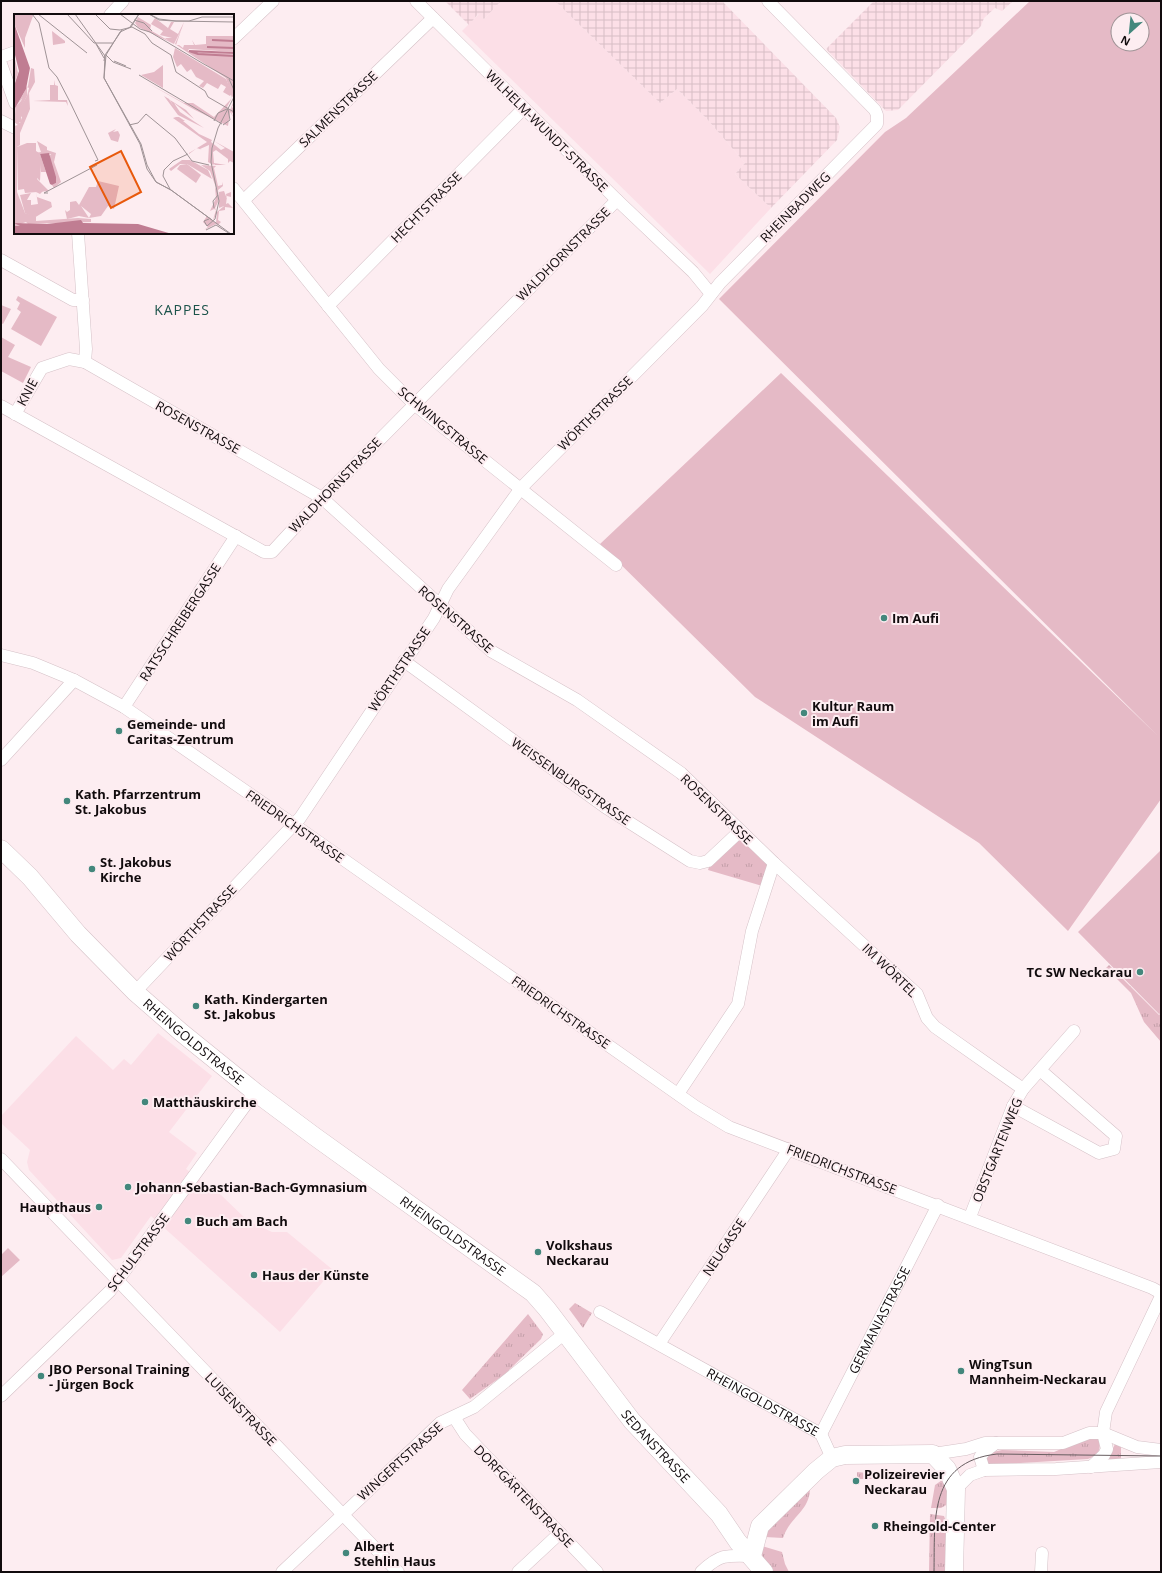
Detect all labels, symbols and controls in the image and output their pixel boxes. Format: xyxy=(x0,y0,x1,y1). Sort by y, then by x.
north arrow xyxy=(1110,12,1150,52)
inset map xyxy=(14,14,234,234)
text: N xyxy=(1118,33,1133,50)
street label: WILHELM-WUNDT-STRASSE xyxy=(482,66,612,196)
street label: SALMENSTRASSE xyxy=(295,67,381,151)
street label: HECHTSTRASSE xyxy=(386,167,466,247)
street label: RHEINBADWEG xyxy=(756,168,834,246)
street label: WALDHORNSTRASSE xyxy=(512,203,614,305)
district label: KAPPES xyxy=(154,300,210,319)
street label: WÖRTHSTRASSE xyxy=(554,372,636,454)
street label: KNIE xyxy=(12,375,42,409)
street label: SCHWINGSTRASSE xyxy=(394,382,492,468)
street label: ROSENSTRASSE xyxy=(152,396,244,458)
street label: WALDHORNSTRASSE xyxy=(285,433,385,537)
street label: RATSSCHREIBERGASSE xyxy=(135,560,225,684)
street label: ROSENSTRASSE xyxy=(415,581,497,657)
place label: Im Aufi xyxy=(892,609,939,627)
marker: Im Aufi xyxy=(879,613,889,623)
street label: WÖRTHSTRASSE xyxy=(364,623,434,715)
place label: Kultur Raum im Aufi xyxy=(812,697,894,730)
marker: Kultur Raum im Aufi xyxy=(799,708,809,718)
place label: Gemeinde- und Caritas-Zentrum xyxy=(127,715,234,748)
marker: Gemeinde- und Caritas-Zentrum xyxy=(114,726,124,736)
street label: WEISSENBURGSTRASSE xyxy=(508,733,634,829)
street label: ROSENSTRASSE xyxy=(677,770,757,848)
place label: Kath. Pfarrzentrum St. Jakobus xyxy=(75,785,201,818)
street label: FRIEDRICHSTRASSE xyxy=(242,785,348,867)
marker: Kath. Pfarrzentrum St. Jakobus xyxy=(62,796,72,806)
place label: St. Jakobus Kirche xyxy=(100,853,171,886)
marker: St. Jakobus Kirche xyxy=(87,864,97,874)
street label: WÖRTHSTRASSE xyxy=(160,881,240,965)
street label: IM WÖRTEL xyxy=(859,939,922,1001)
place label: TC SW Neckarau xyxy=(1027,963,1132,981)
marker: TC SW Neckarau xyxy=(1135,967,1145,977)
street label: FRIEDRICHSTRASSE xyxy=(508,971,614,1053)
place label: Kath. Kindergarten St. Jakobus xyxy=(204,990,328,1023)
street label: RHEINGOLDSTRASSE xyxy=(139,994,248,1089)
marker: Kath. Kindergarten St. Jakobus xyxy=(191,1001,201,1011)
place label: Matthäuskirche xyxy=(153,1093,257,1111)
street label: OBSTGARTENWEG xyxy=(968,1095,1026,1205)
marker: Matthäuskirche xyxy=(140,1097,150,1107)
street label: FRIEDRICHSTRASSE xyxy=(784,1140,900,1198)
place label: Johann-Sebastian-Bach-Gymnasium xyxy=(135,1178,367,1196)
marker: Johann-Sebastian-Bach-Gymnasium xyxy=(123,1182,133,1192)
street label: RHEINGOLDSTRASSE xyxy=(396,1192,510,1280)
place label: Haupthaus xyxy=(19,1198,91,1216)
marker: Haupthaus xyxy=(94,1202,104,1212)
street label: SCHULSTRASSE xyxy=(103,1209,173,1295)
place label: Buch am Bach xyxy=(196,1212,288,1230)
street label: NEUGASSE xyxy=(698,1215,750,1279)
marker: Buch am Bach xyxy=(183,1216,193,1226)
place label: Volkshaus Neckarau xyxy=(546,1236,612,1269)
marker: Volkshaus Neckarau xyxy=(533,1247,543,1257)
street label: GERMANIASTRASSE xyxy=(844,1263,914,1377)
place label: Haus der Künste xyxy=(262,1266,369,1284)
marker: Haus der Künste xyxy=(249,1270,259,1280)
place label: WingTsun Mannheim-Neckarau xyxy=(969,1355,1106,1388)
place label: JBO Personal Training - Jürgen Bock xyxy=(48,1360,190,1393)
street label: RHEINGOLDSTRASSE xyxy=(703,1364,822,1440)
marker: WingTsun Mannheim-Neckarau xyxy=(956,1366,966,1376)
street label: LUISENSTRASSE xyxy=(201,1368,281,1450)
marker: JBO Personal Training - Jürgen Bock xyxy=(36,1371,46,1381)
street label: SEDANSTRASSE xyxy=(617,1406,694,1487)
street label: WINGERTSTRASSE xyxy=(353,1418,447,1504)
street label: DORFGÄRTENSTRASSE xyxy=(470,1441,578,1551)
place label: Polizeirevier Neckarau xyxy=(864,1465,945,1498)
marker: Polizeirevier Neckarau xyxy=(851,1476,861,1486)
place label: Rheingold-Center xyxy=(883,1517,996,1535)
marker: Rheingold-Center xyxy=(870,1521,880,1531)
place label: Albert Stehlin Haus xyxy=(354,1537,436,1570)
marker: Albert Stehlin Haus xyxy=(341,1548,351,1558)

